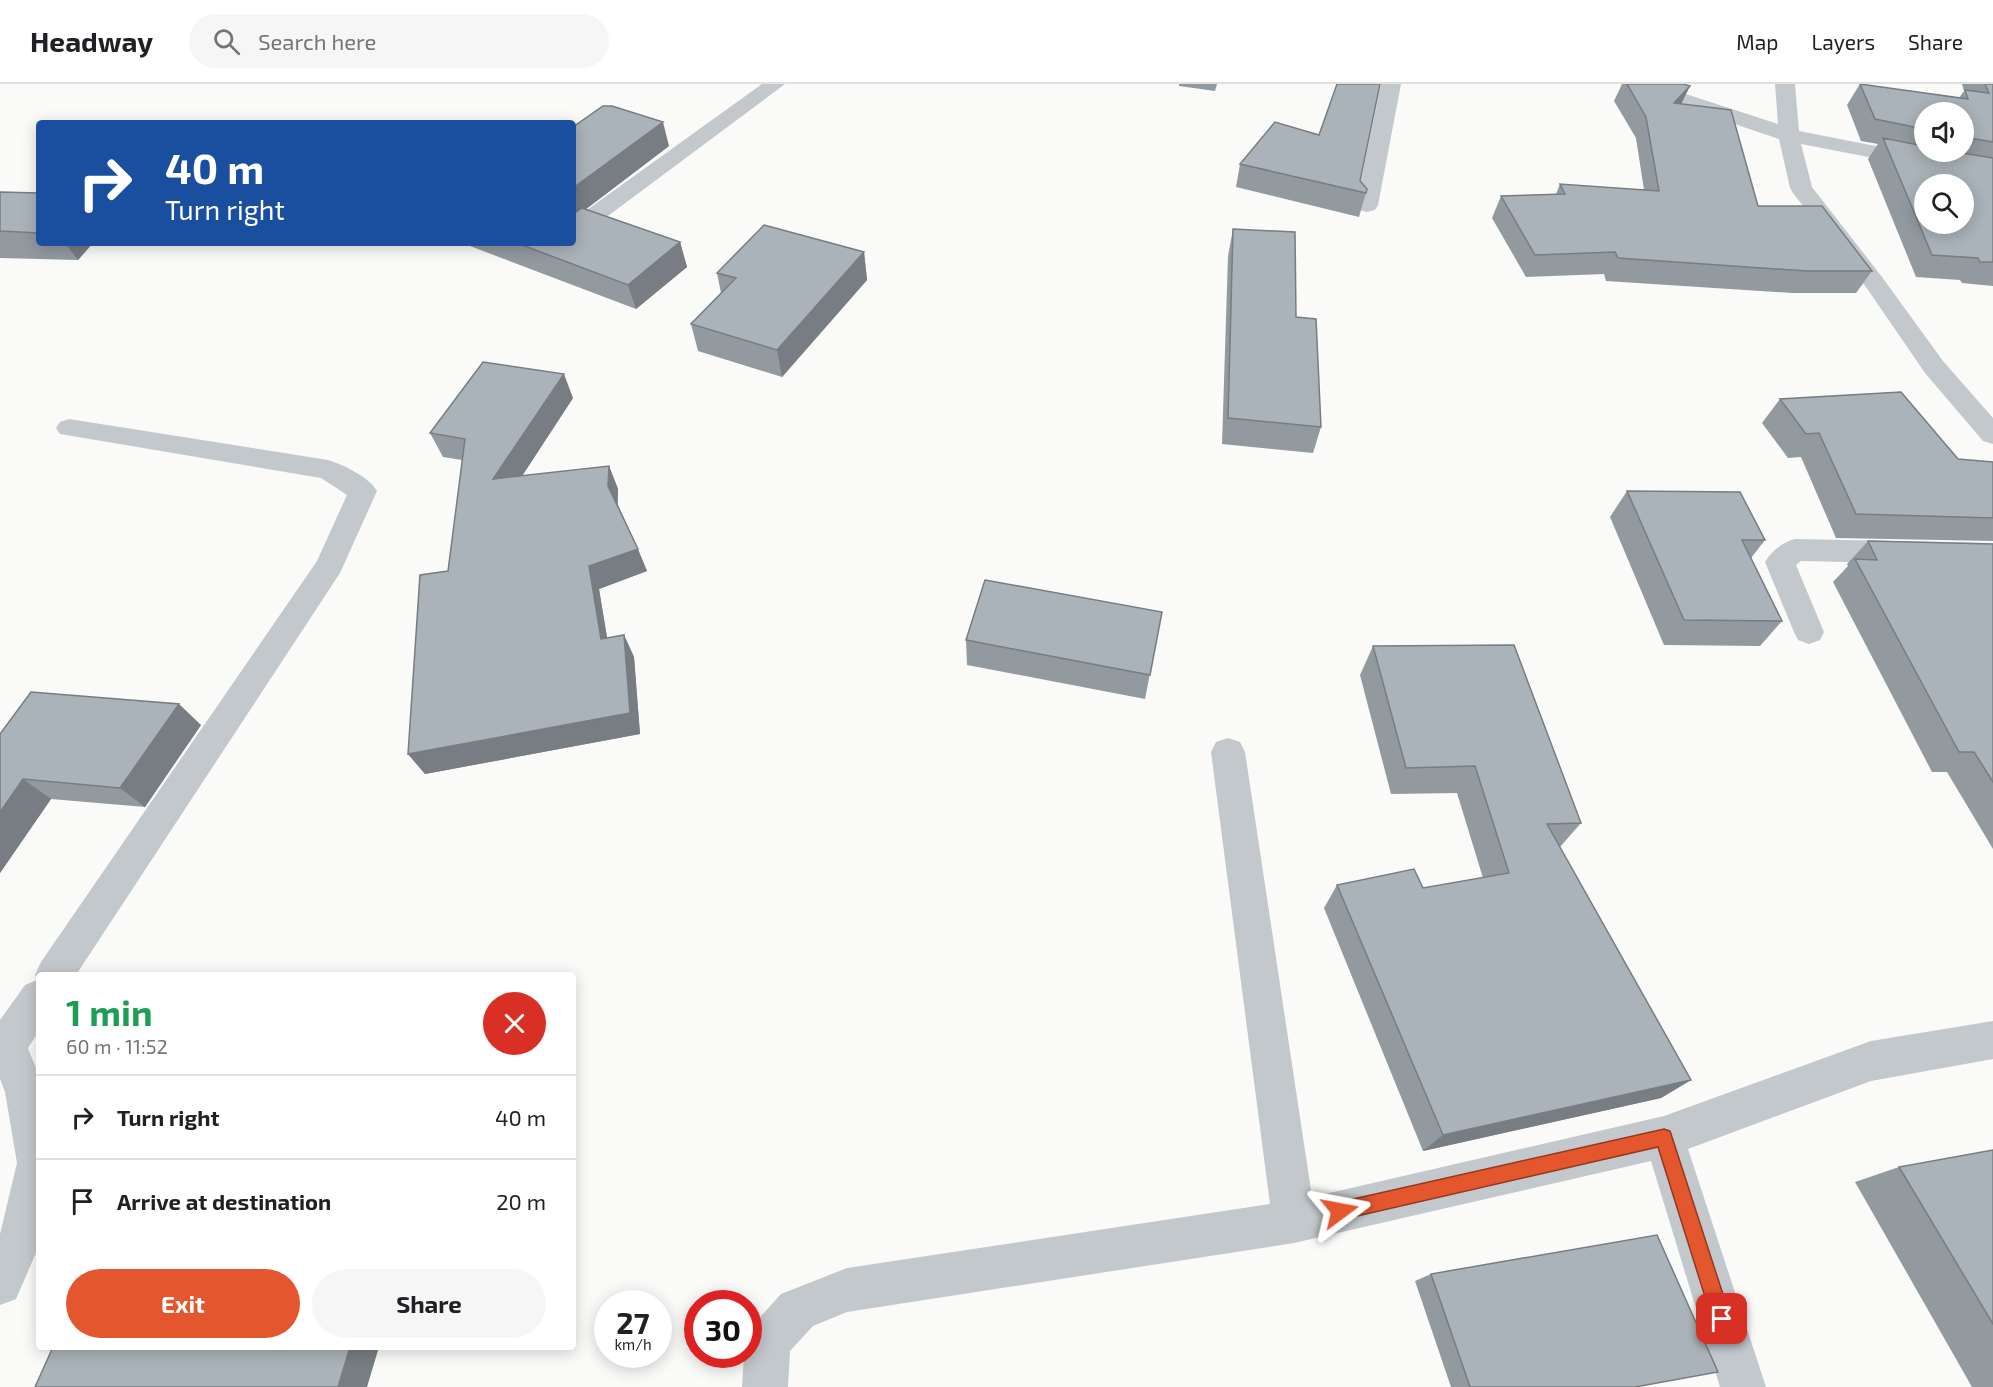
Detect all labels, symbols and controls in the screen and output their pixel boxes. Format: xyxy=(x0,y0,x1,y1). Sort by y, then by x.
search box xyxy=(189,14,609,68)
text: Headway xyxy=(30,24,153,58)
icon: search xyxy=(210,25,243,58)
text: Search here xyxy=(258,28,376,54)
text: Map xyxy=(1736,29,1778,54)
text: Layers xyxy=(1811,29,1875,54)
text: Share xyxy=(1908,29,1963,54)
map controls xyxy=(1914,102,1974,234)
button: sound xyxy=(1914,102,1974,162)
text: 40 m xyxy=(165,142,264,192)
icon: right xyxy=(66,144,144,222)
button: search xyxy=(1914,174,1974,234)
text: Turn right xyxy=(165,193,285,225)
text: 1 min xyxy=(66,990,153,1033)
button: close xyxy=(483,992,546,1055)
text: 60 m · 11:52 xyxy=(66,1034,168,1058)
icon: right xyxy=(66,1101,99,1134)
text: Turn right xyxy=(117,1104,219,1130)
text: 40 m xyxy=(495,1104,546,1130)
position arrow xyxy=(1308,1179,1372,1243)
icon: arrive xyxy=(66,1185,99,1218)
text: Arrive at destination xyxy=(117,1188,331,1214)
text: 20 m xyxy=(496,1188,546,1214)
button: Exit xyxy=(66,1269,300,1338)
button: Share xyxy=(312,1269,546,1338)
speed limit sign: 30 xyxy=(684,1290,762,1368)
pin xyxy=(1696,1293,1747,1344)
icon: arrive xyxy=(1705,1302,1738,1335)
text: 27 xyxy=(616,1304,650,1340)
text: km/h xyxy=(614,1335,652,1353)

